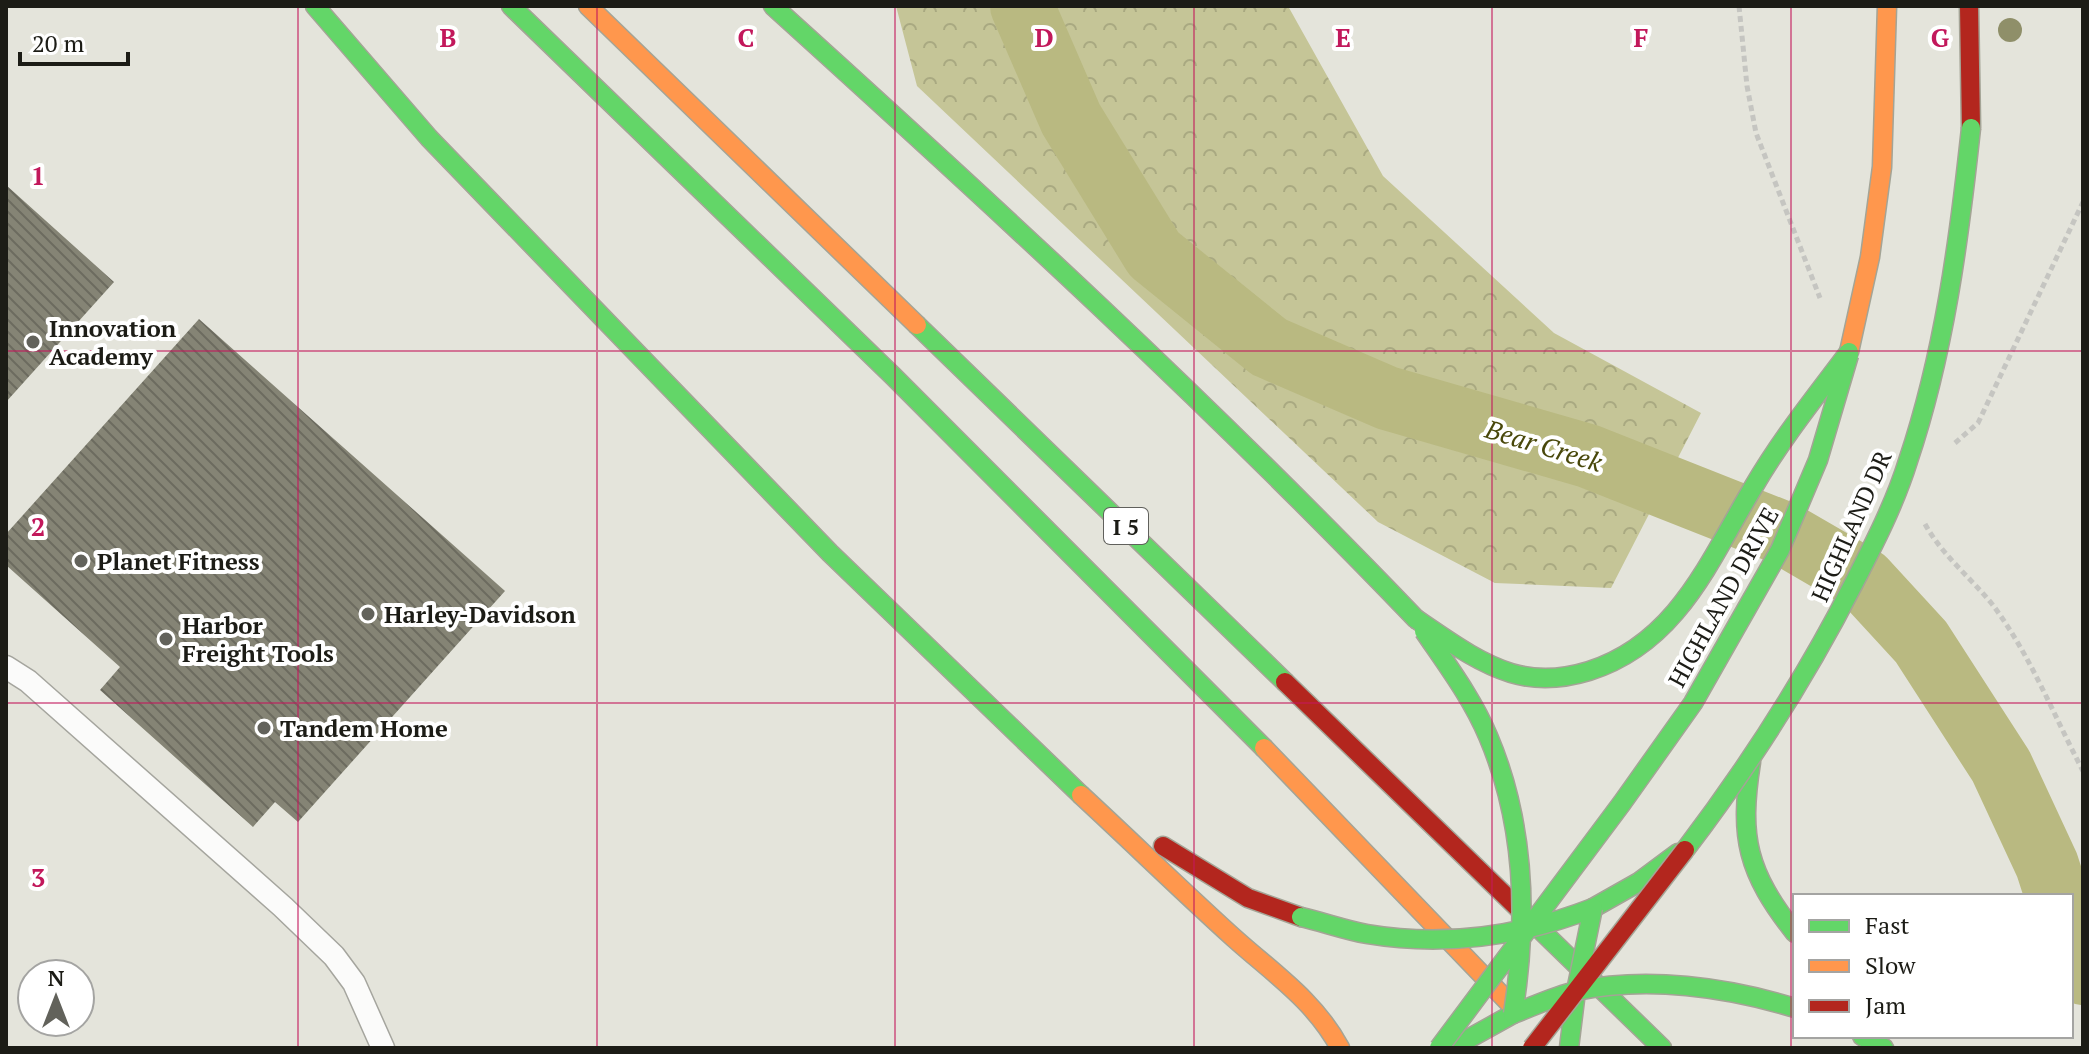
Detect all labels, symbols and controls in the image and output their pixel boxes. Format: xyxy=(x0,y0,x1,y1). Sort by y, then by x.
scale bar xyxy=(20,16,128,66)
text: B xyxy=(440,20,456,54)
text: C xyxy=(738,20,754,54)
text: D xyxy=(1034,20,1054,54)
text: E xyxy=(1335,20,1351,54)
text: F xyxy=(1634,20,1649,54)
text: G xyxy=(1931,20,1950,54)
text: 20 m xyxy=(32,27,84,59)
text: 1 xyxy=(31,158,45,192)
place label: Innovation Academy xyxy=(49,312,177,372)
marker: Innovation Academy xyxy=(24,333,42,351)
water label: Bear Creek xyxy=(1481,411,1607,479)
street label: HIGHLAND DR xyxy=(1803,445,1899,607)
street label: HIGHLAND DRIVE xyxy=(1660,501,1786,693)
road number: I 5 xyxy=(1104,508,1148,544)
text: 2 xyxy=(31,509,45,543)
place label: Planet Fitness xyxy=(97,545,260,577)
marker: Planet Fitness xyxy=(72,552,90,570)
place label: Harley-Davidson xyxy=(384,598,576,630)
marker: Harley-Davidson xyxy=(359,605,377,623)
place label: Harbor Freight Tools xyxy=(182,609,334,669)
marker: Harbor Freight Tools xyxy=(157,630,175,648)
place label: Tandem Home xyxy=(280,712,448,744)
marker: Tandem Home xyxy=(255,719,273,737)
text: 3 xyxy=(31,860,45,894)
legend xyxy=(1793,894,2073,1038)
text: Fast xyxy=(1865,909,1910,941)
text: Slow xyxy=(1865,949,1916,981)
north arrow xyxy=(16,958,96,1038)
text: N xyxy=(48,963,65,992)
text: Jam xyxy=(1865,989,1906,1021)

